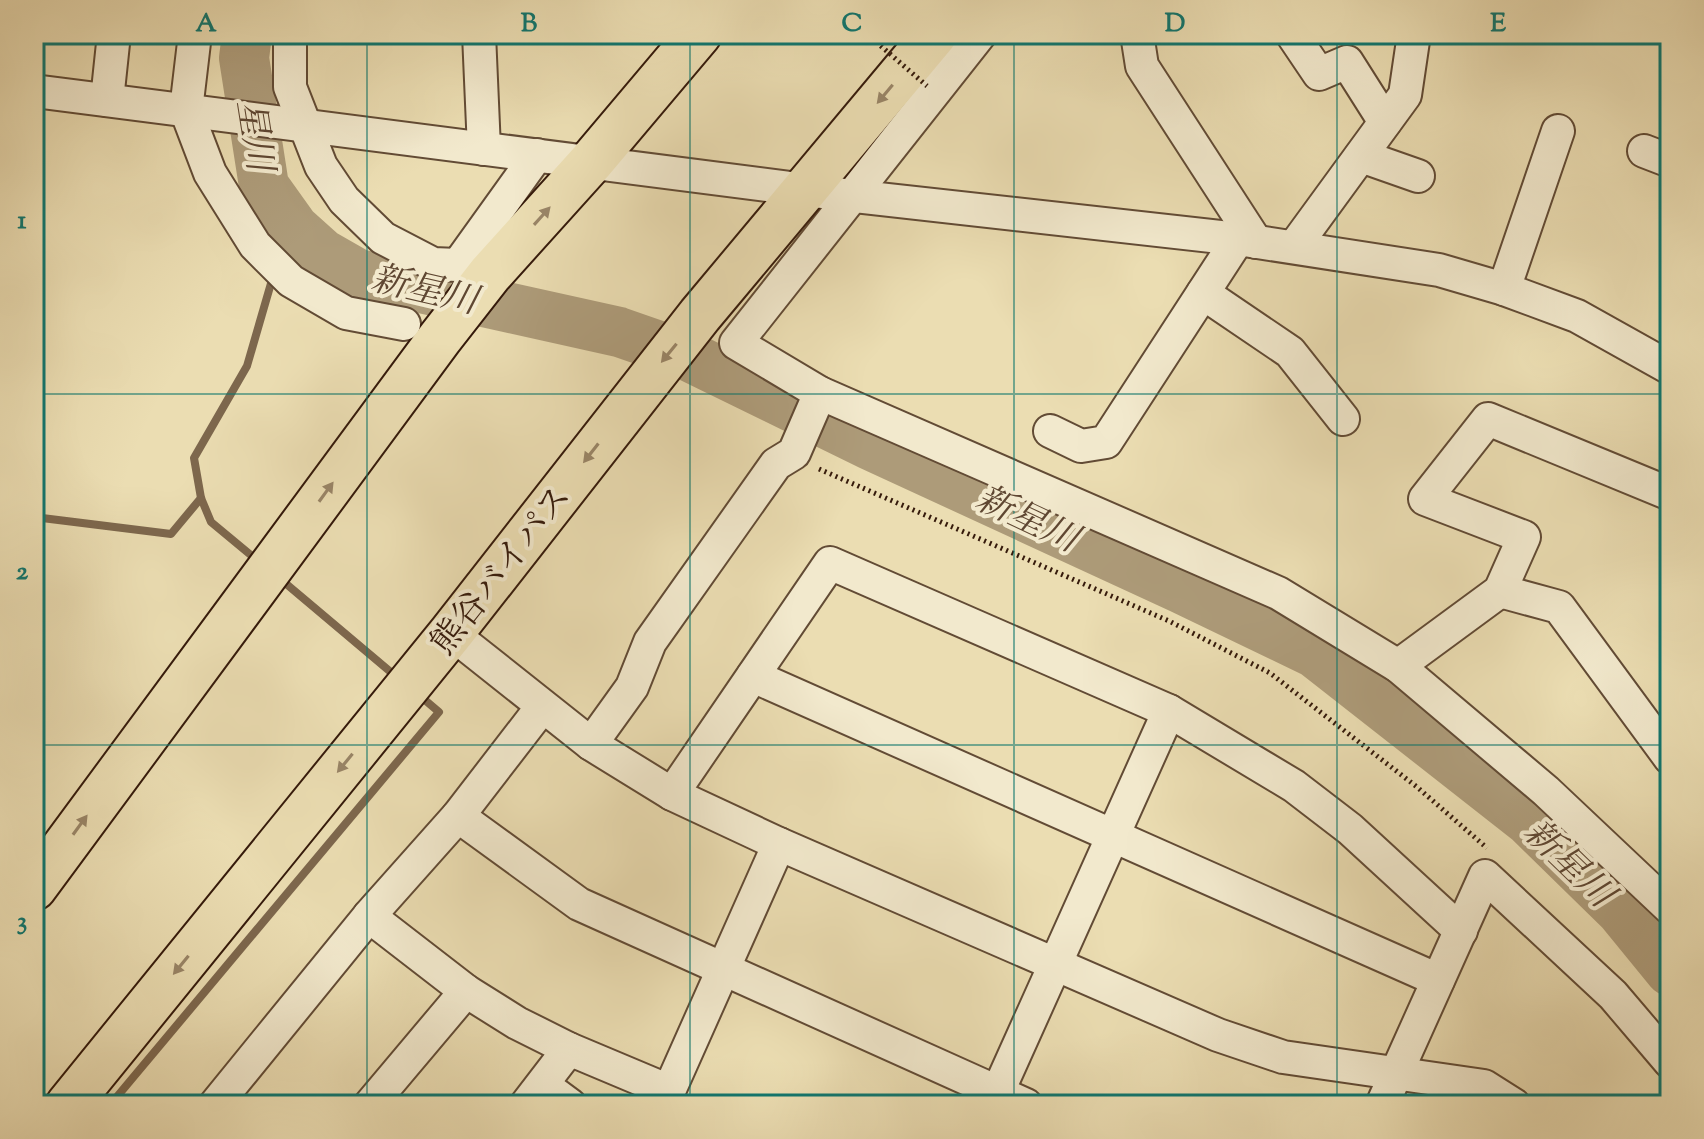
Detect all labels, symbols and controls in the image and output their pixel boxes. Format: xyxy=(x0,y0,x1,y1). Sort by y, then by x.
text: A xyxy=(195,6,217,43)
text: B xyxy=(521,6,538,43)
text: C xyxy=(842,6,862,43)
text: D xyxy=(1165,6,1185,43)
text: E xyxy=(1490,6,1506,43)
one-way arrow xyxy=(877,84,894,104)
water label: 星川 xyxy=(222,96,285,179)
text: 1 xyxy=(18,203,27,240)
one-way arrow xyxy=(533,207,550,227)
water label: 新星川 xyxy=(366,254,486,330)
one-way arrow xyxy=(662,343,678,363)
one-way arrow xyxy=(583,443,599,463)
water label: 新星川 xyxy=(966,474,1090,569)
street label: 熊谷バイパス xyxy=(421,476,585,666)
one-way arrow xyxy=(318,482,333,503)
text: 2 xyxy=(16,554,29,591)
one-way arrow xyxy=(337,753,354,774)
water label: 新星川 xyxy=(1510,809,1627,924)
one-way arrow xyxy=(72,815,88,835)
text: 3 xyxy=(17,904,27,941)
one-way arrow xyxy=(174,955,190,975)

